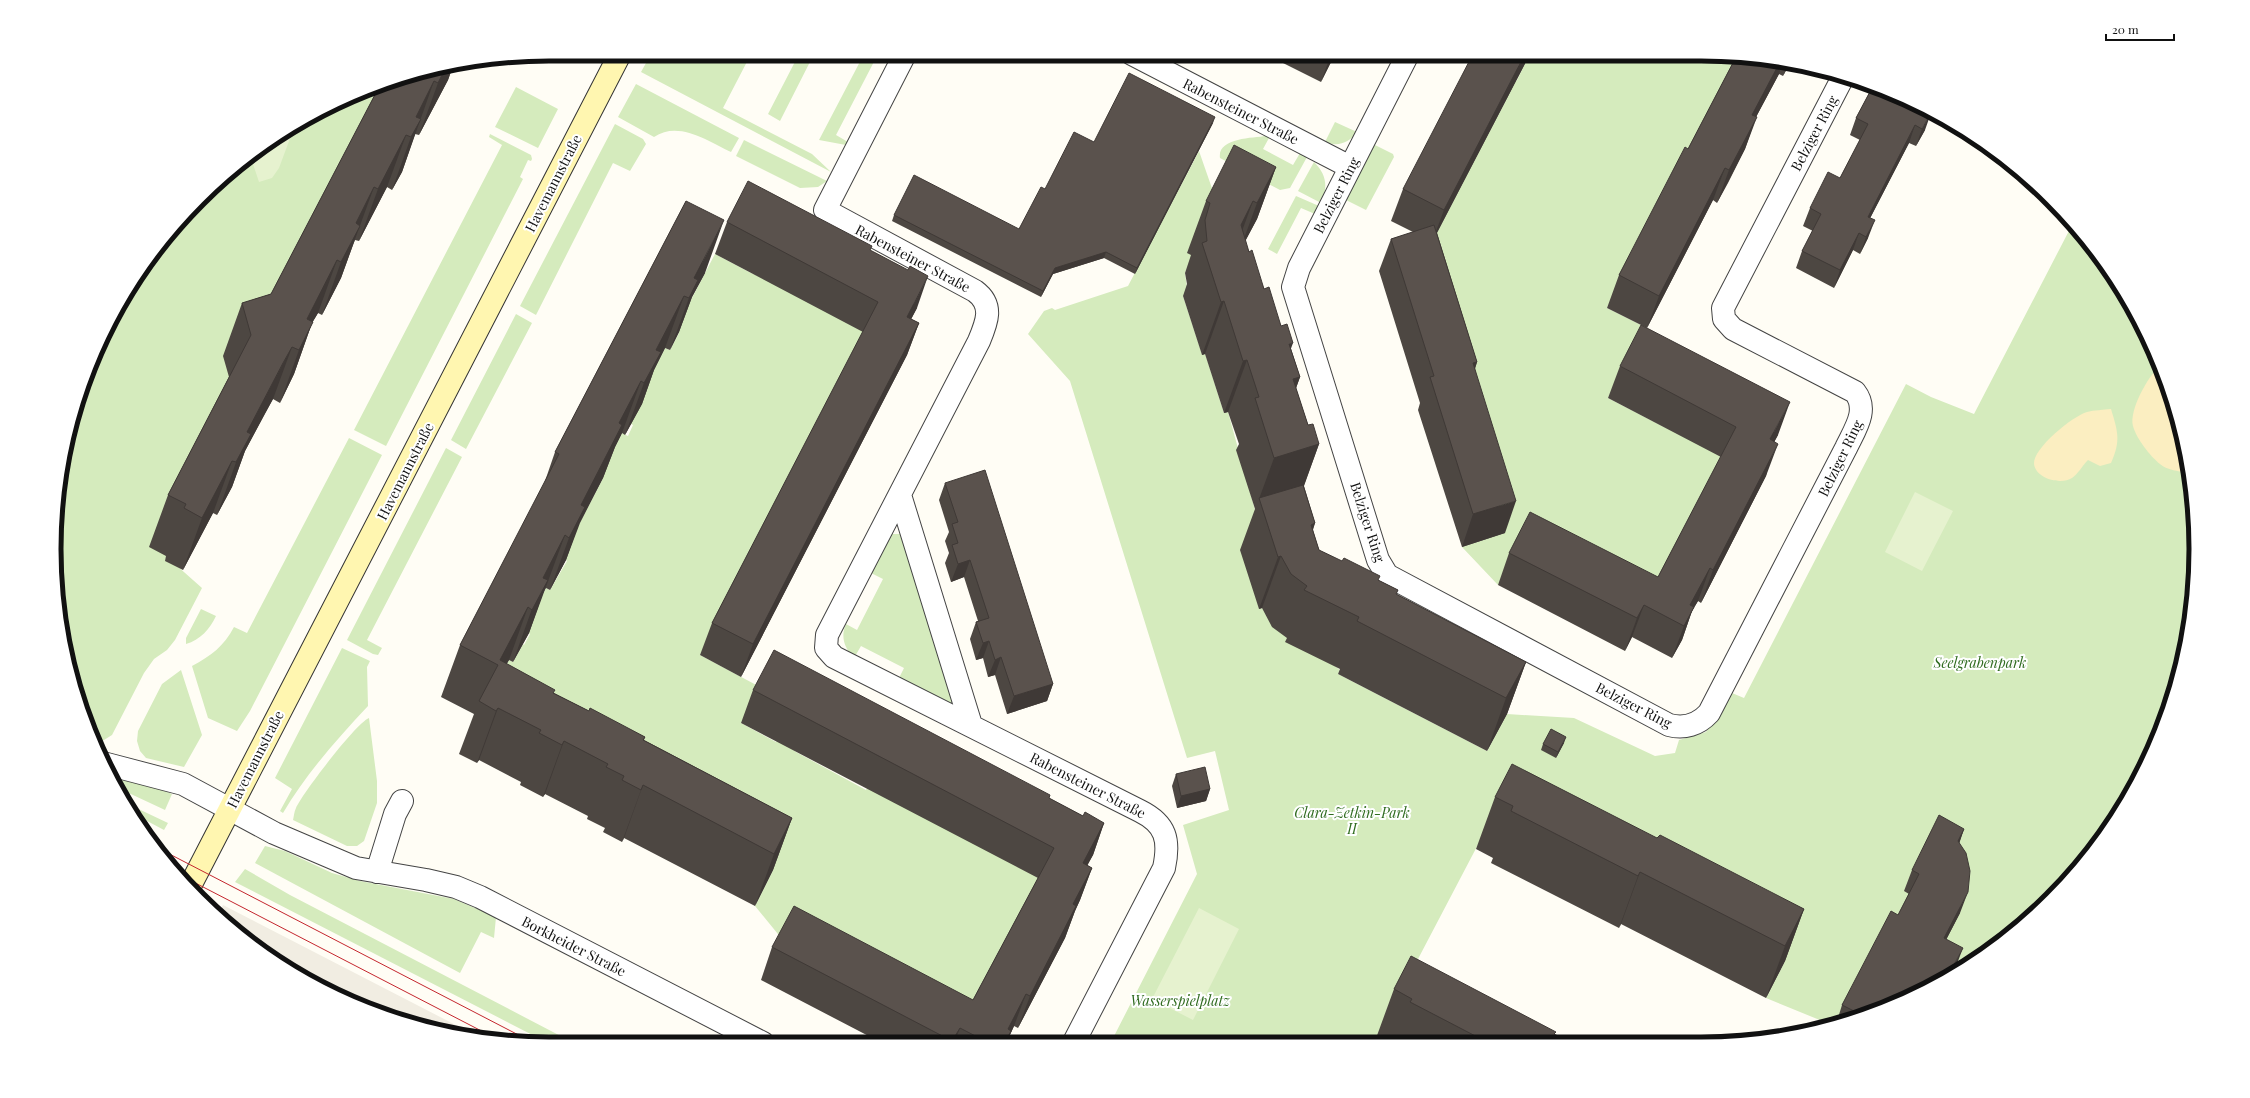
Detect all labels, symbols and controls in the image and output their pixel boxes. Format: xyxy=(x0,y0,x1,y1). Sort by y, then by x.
scale bar xyxy=(2106,16,2174,42)
text: 20 m xyxy=(2112,21,2139,37)
street label: Rabensteiner Straße xyxy=(1180,74,1302,148)
street label: Belziger Ring xyxy=(1786,91,1842,174)
street label: Havemannstraße xyxy=(520,131,586,235)
street label: Belziger Ring xyxy=(1309,153,1364,236)
street label: Rabensteiner Straße xyxy=(852,220,974,296)
street label: Belziger Ring xyxy=(1813,416,1867,500)
street label: Havemannstraße xyxy=(372,419,438,523)
street label: Belziger Ring xyxy=(1346,480,1390,565)
park label: Seelgrabenpark xyxy=(1933,653,2026,672)
street label: Belziger Ring xyxy=(1593,678,1676,733)
street label: Havemannstraße xyxy=(222,707,288,811)
street label: Rabensteiner Straße xyxy=(1027,748,1149,822)
park label: Clara-Zetkin-Park II xyxy=(1294,803,1410,838)
street label: Borkheider Straße xyxy=(519,912,629,980)
park label: Wasserspielplatz xyxy=(1131,991,1230,1010)

